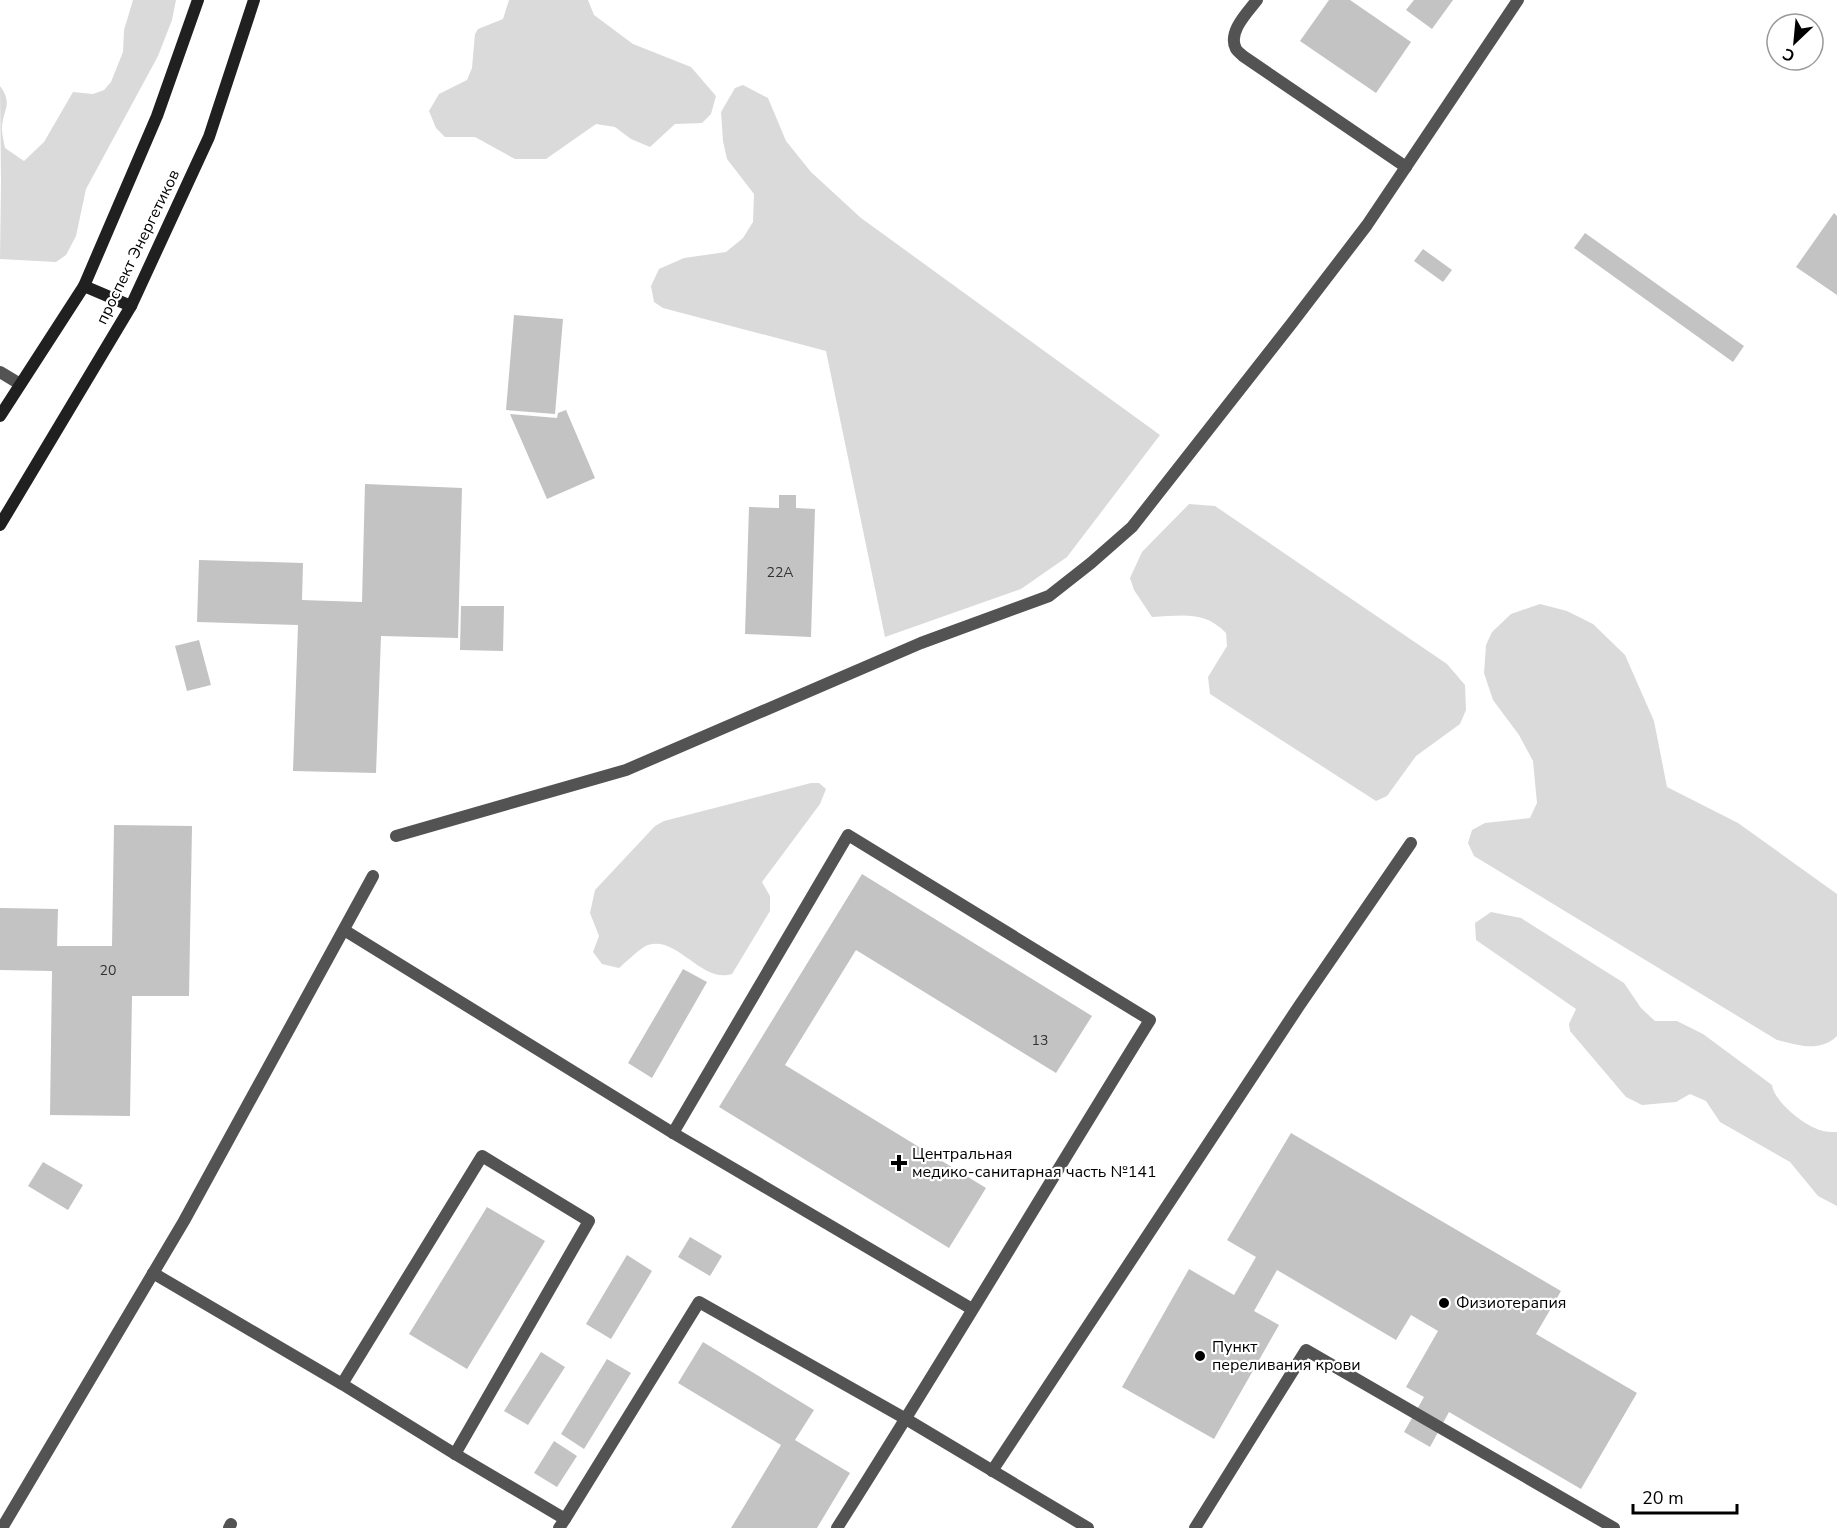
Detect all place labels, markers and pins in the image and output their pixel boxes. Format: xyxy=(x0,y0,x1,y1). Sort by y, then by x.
place label: Центральная медико-санитарная часть №141 xyxy=(912,1143,1157,1183)
marker: Центральная медико-санитарная часть №141 xyxy=(890,1154,908,1172)
place label: Физиотерапия xyxy=(1456,1292,1566,1314)
marker: Физиотерапия xyxy=(1437,1296,1451,1310)
place label: Пункт переливания крови xyxy=(1212,1336,1361,1376)
marker: Пункт переливания крови xyxy=(1193,1349,1207,1363)

